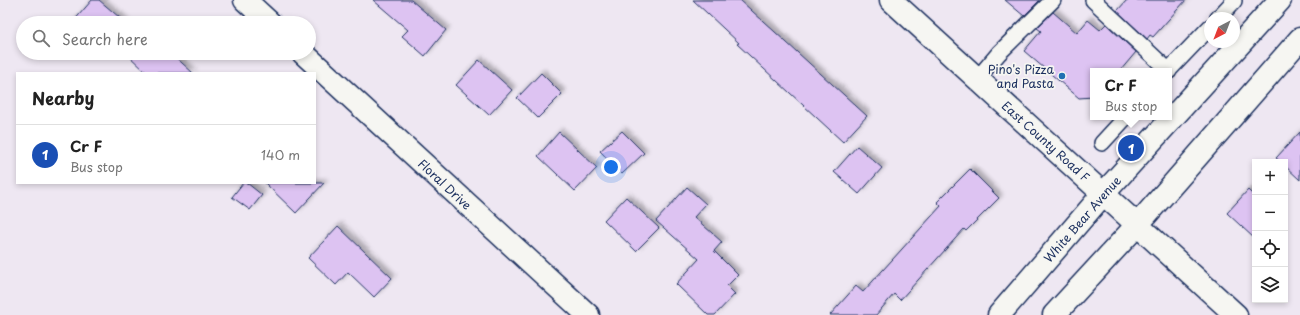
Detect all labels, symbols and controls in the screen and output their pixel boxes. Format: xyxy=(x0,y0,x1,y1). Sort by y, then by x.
north arrow xyxy=(1204,12,1240,48)
search box xyxy=(16,16,316,60)
icon: search xyxy=(30,27,52,49)
text: Search here xyxy=(62,27,148,50)
place label: Pino's Pizza and Pasta xyxy=(988,60,1055,92)
popup xyxy=(1090,68,1172,120)
marker: Pino's Pizza and Pasta xyxy=(1057,71,1067,81)
text: Cr F xyxy=(1105,73,1137,96)
text: Nearby xyxy=(32,85,94,111)
text: Bus stop xyxy=(1105,96,1157,115)
street label: East County Road F xyxy=(998,97,1094,186)
pin: 1 xyxy=(1118,133,1144,163)
text: Cr F xyxy=(70,134,102,157)
text: 1 xyxy=(42,145,48,164)
text: 140 m xyxy=(261,145,300,164)
street label: Floral Drive xyxy=(414,154,476,214)
text: Bus stop xyxy=(70,157,123,176)
your location xyxy=(601,157,621,177)
map controls xyxy=(1252,159,1288,303)
button: + xyxy=(1252,159,1288,195)
street label: White Bear Avenue xyxy=(1039,171,1125,266)
button: − xyxy=(1252,195,1288,231)
button: locate xyxy=(1252,231,1288,267)
button: layers xyxy=(1252,267,1288,303)

